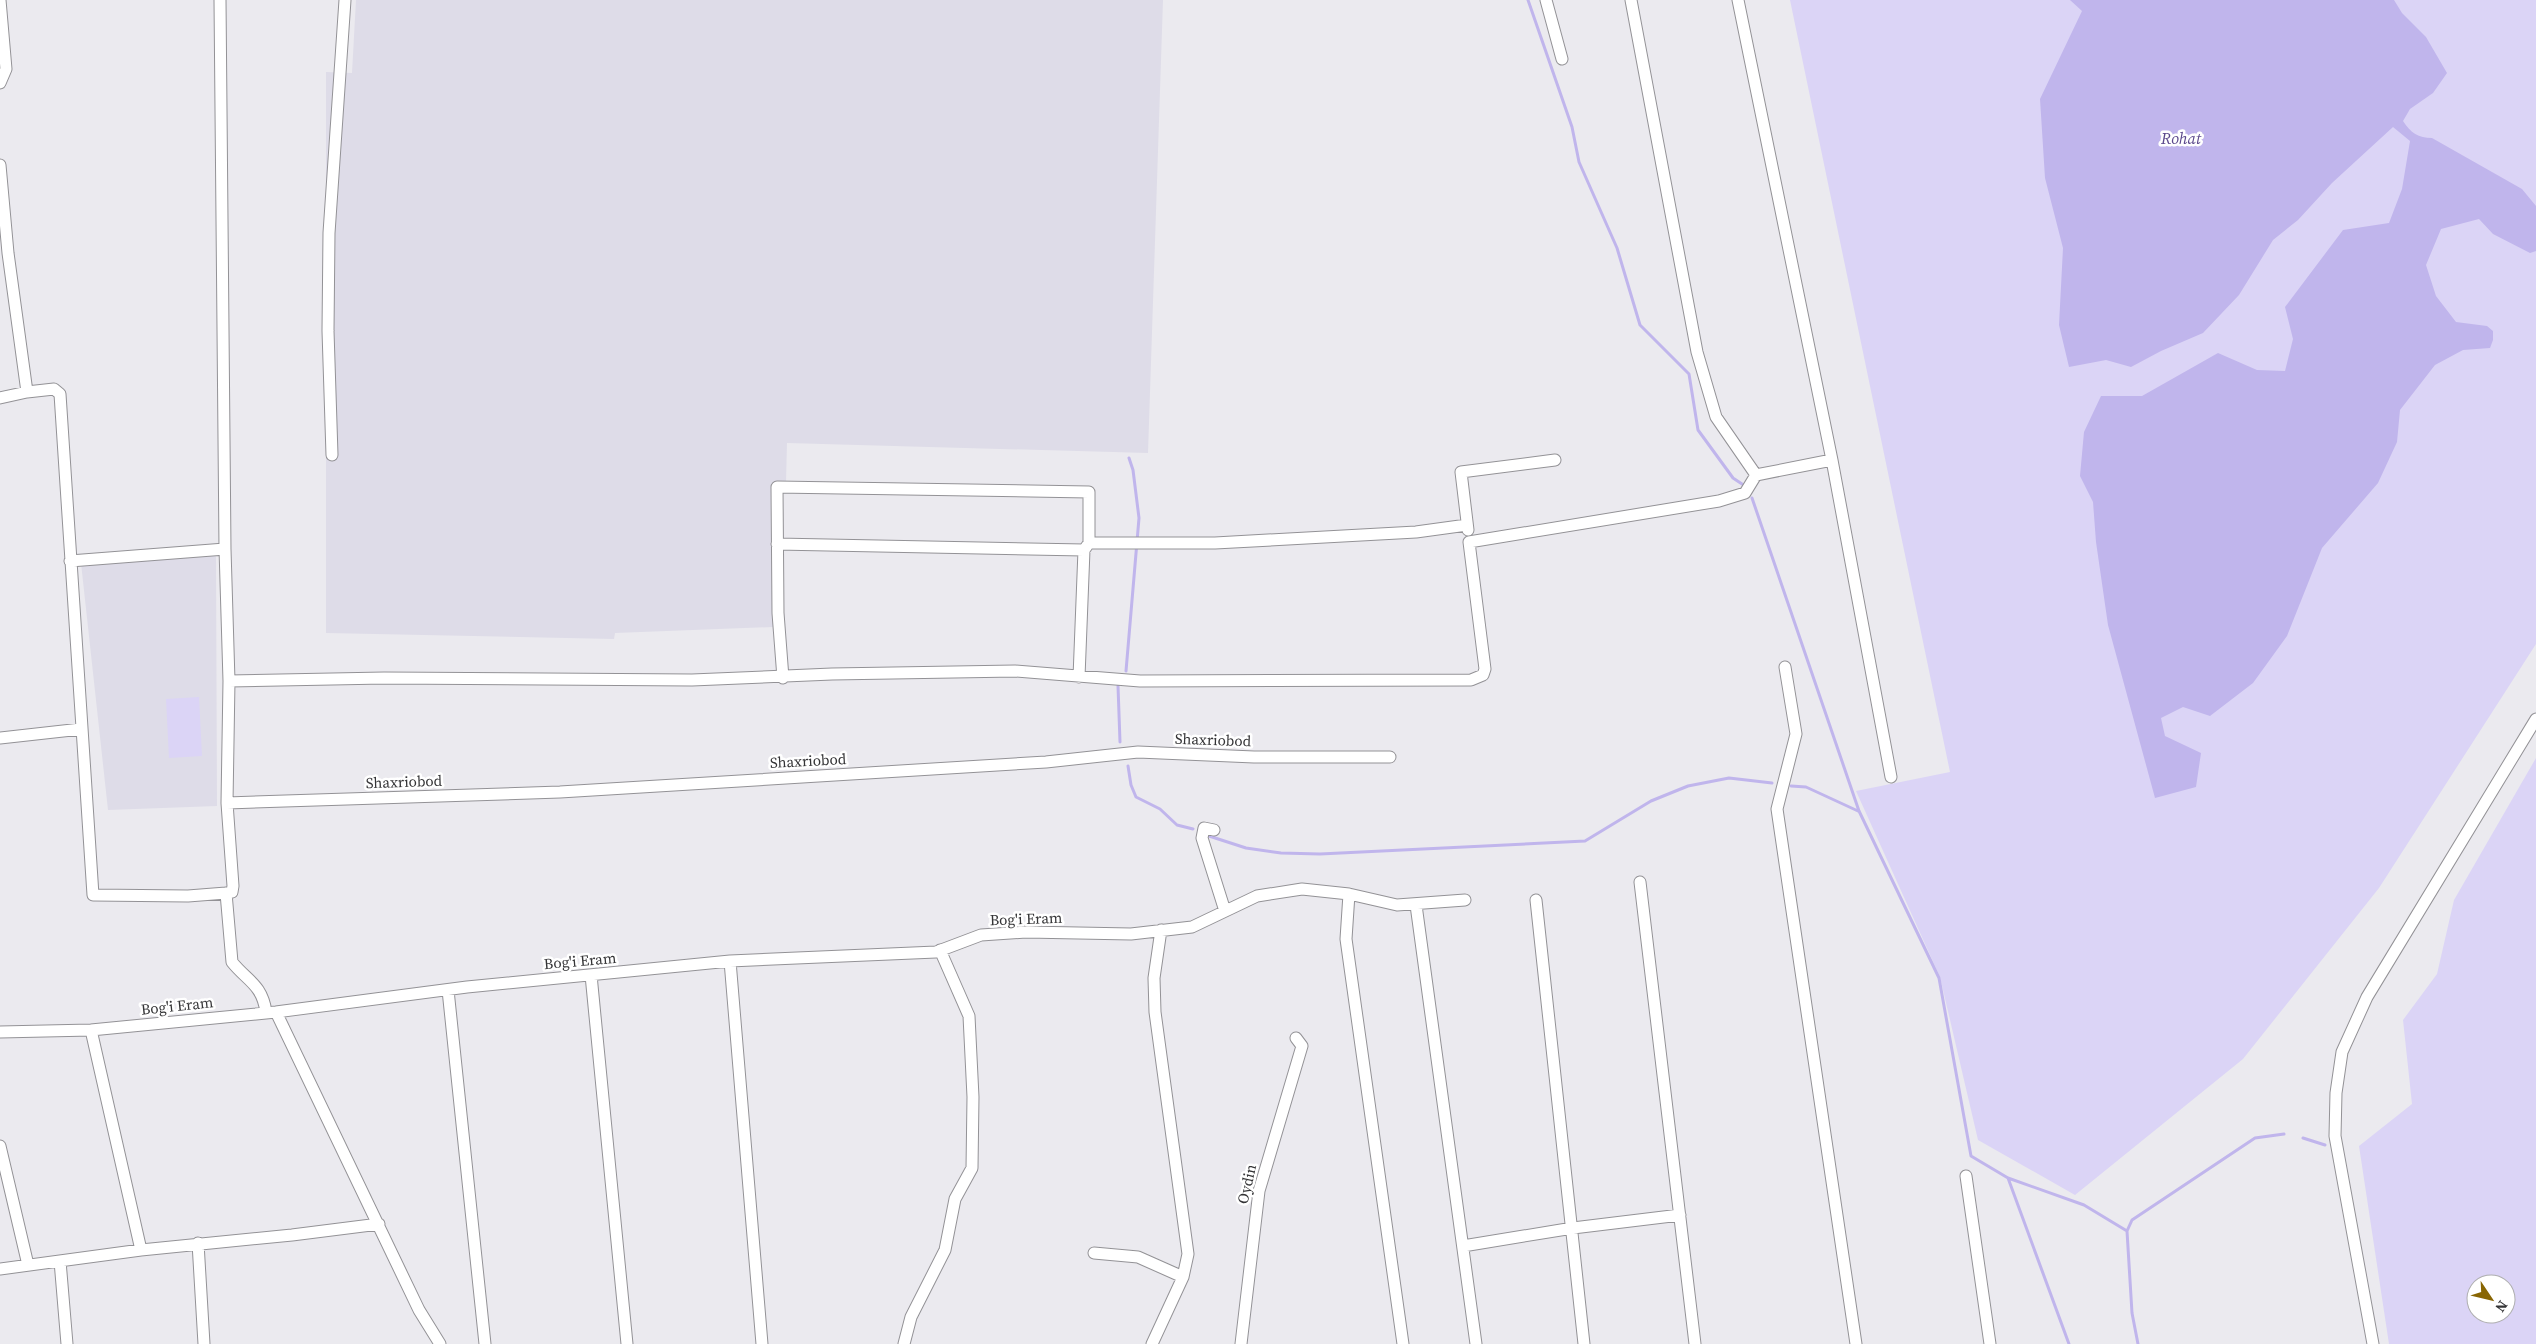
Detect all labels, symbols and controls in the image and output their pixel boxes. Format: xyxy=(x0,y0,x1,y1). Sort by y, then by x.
water label: Rohat xyxy=(2160,127,2202,149)
street label: Shaxriobod xyxy=(1174,728,1252,751)
street label: Shaxriobod xyxy=(769,748,847,773)
street label: Shaxriobod xyxy=(365,770,443,793)
street label: Bog'i Eram xyxy=(989,907,1063,930)
street label: Bog'i Eram xyxy=(543,947,618,974)
street label: Bog'i Eram xyxy=(140,991,215,1020)
street label: Oydin xyxy=(1232,1162,1261,1206)
north arrow xyxy=(2466,1274,2516,1324)
text: N xyxy=(2491,1297,2513,1316)

